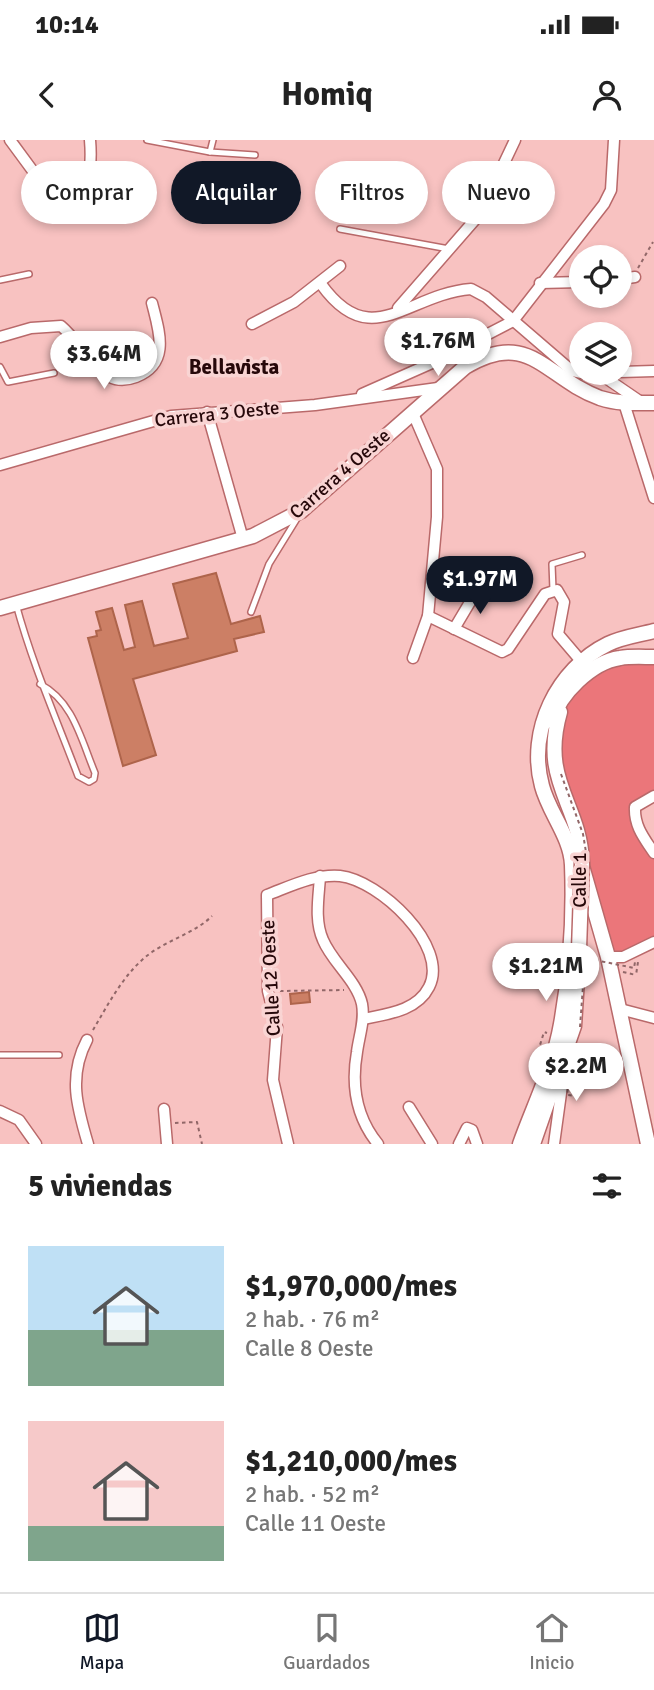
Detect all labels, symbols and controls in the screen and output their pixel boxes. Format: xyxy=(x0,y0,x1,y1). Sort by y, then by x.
text: 10:14 xyxy=(35,9,99,41)
text: Homiq xyxy=(281,75,373,114)
icon: back xyxy=(28,76,66,114)
icon: person xyxy=(588,76,626,114)
chip: Comprar xyxy=(21,161,157,224)
chip: Alquilar xyxy=(171,161,301,224)
chip: Filtros xyxy=(315,161,428,224)
chip: Nuevo xyxy=(442,161,555,224)
map controls xyxy=(569,245,632,385)
button: locate xyxy=(569,245,632,308)
pin: $1.76M xyxy=(381,318,495,378)
button: layers xyxy=(569,322,632,385)
text: $1.76M xyxy=(400,326,476,355)
pin: $3.64M xyxy=(47,331,161,391)
text: $3.64M xyxy=(66,339,142,368)
district label: Bellavista xyxy=(189,354,280,380)
street label: Carrera 3 Oeste xyxy=(153,396,281,432)
street label: Carrera 4 Oeste xyxy=(285,424,395,524)
pin: $1.97M xyxy=(423,556,537,616)
text: $1.97M xyxy=(442,564,518,593)
street label: Calle 1 xyxy=(568,852,592,908)
street label: Calle 12 Oeste xyxy=(256,919,286,1037)
pin: $1.21M xyxy=(489,944,603,1003)
text: $1.21M xyxy=(508,951,584,980)
pin: $2.2M xyxy=(527,1044,625,1103)
text: $2.2M xyxy=(544,1051,608,1080)
icon: filters xyxy=(588,1167,626,1205)
text: 5 viviendas xyxy=(28,1168,172,1205)
text: $1,970,000/mes xyxy=(245,1268,457,1305)
icon: home xyxy=(84,1274,168,1358)
text: 2 hab. · 76 m² xyxy=(245,1305,380,1334)
text: Calle 8 Oeste xyxy=(245,1334,374,1363)
text: $1,210,000/mes xyxy=(245,1443,457,1480)
icon: home xyxy=(84,1449,168,1533)
text: 2 hab. · 52 m² xyxy=(245,1480,380,1509)
text: Calle 11 Oeste xyxy=(245,1509,386,1538)
tab: Mapa xyxy=(80,1609,124,1675)
tab: Guardados xyxy=(283,1609,370,1675)
tab: Inicio xyxy=(529,1609,574,1675)

